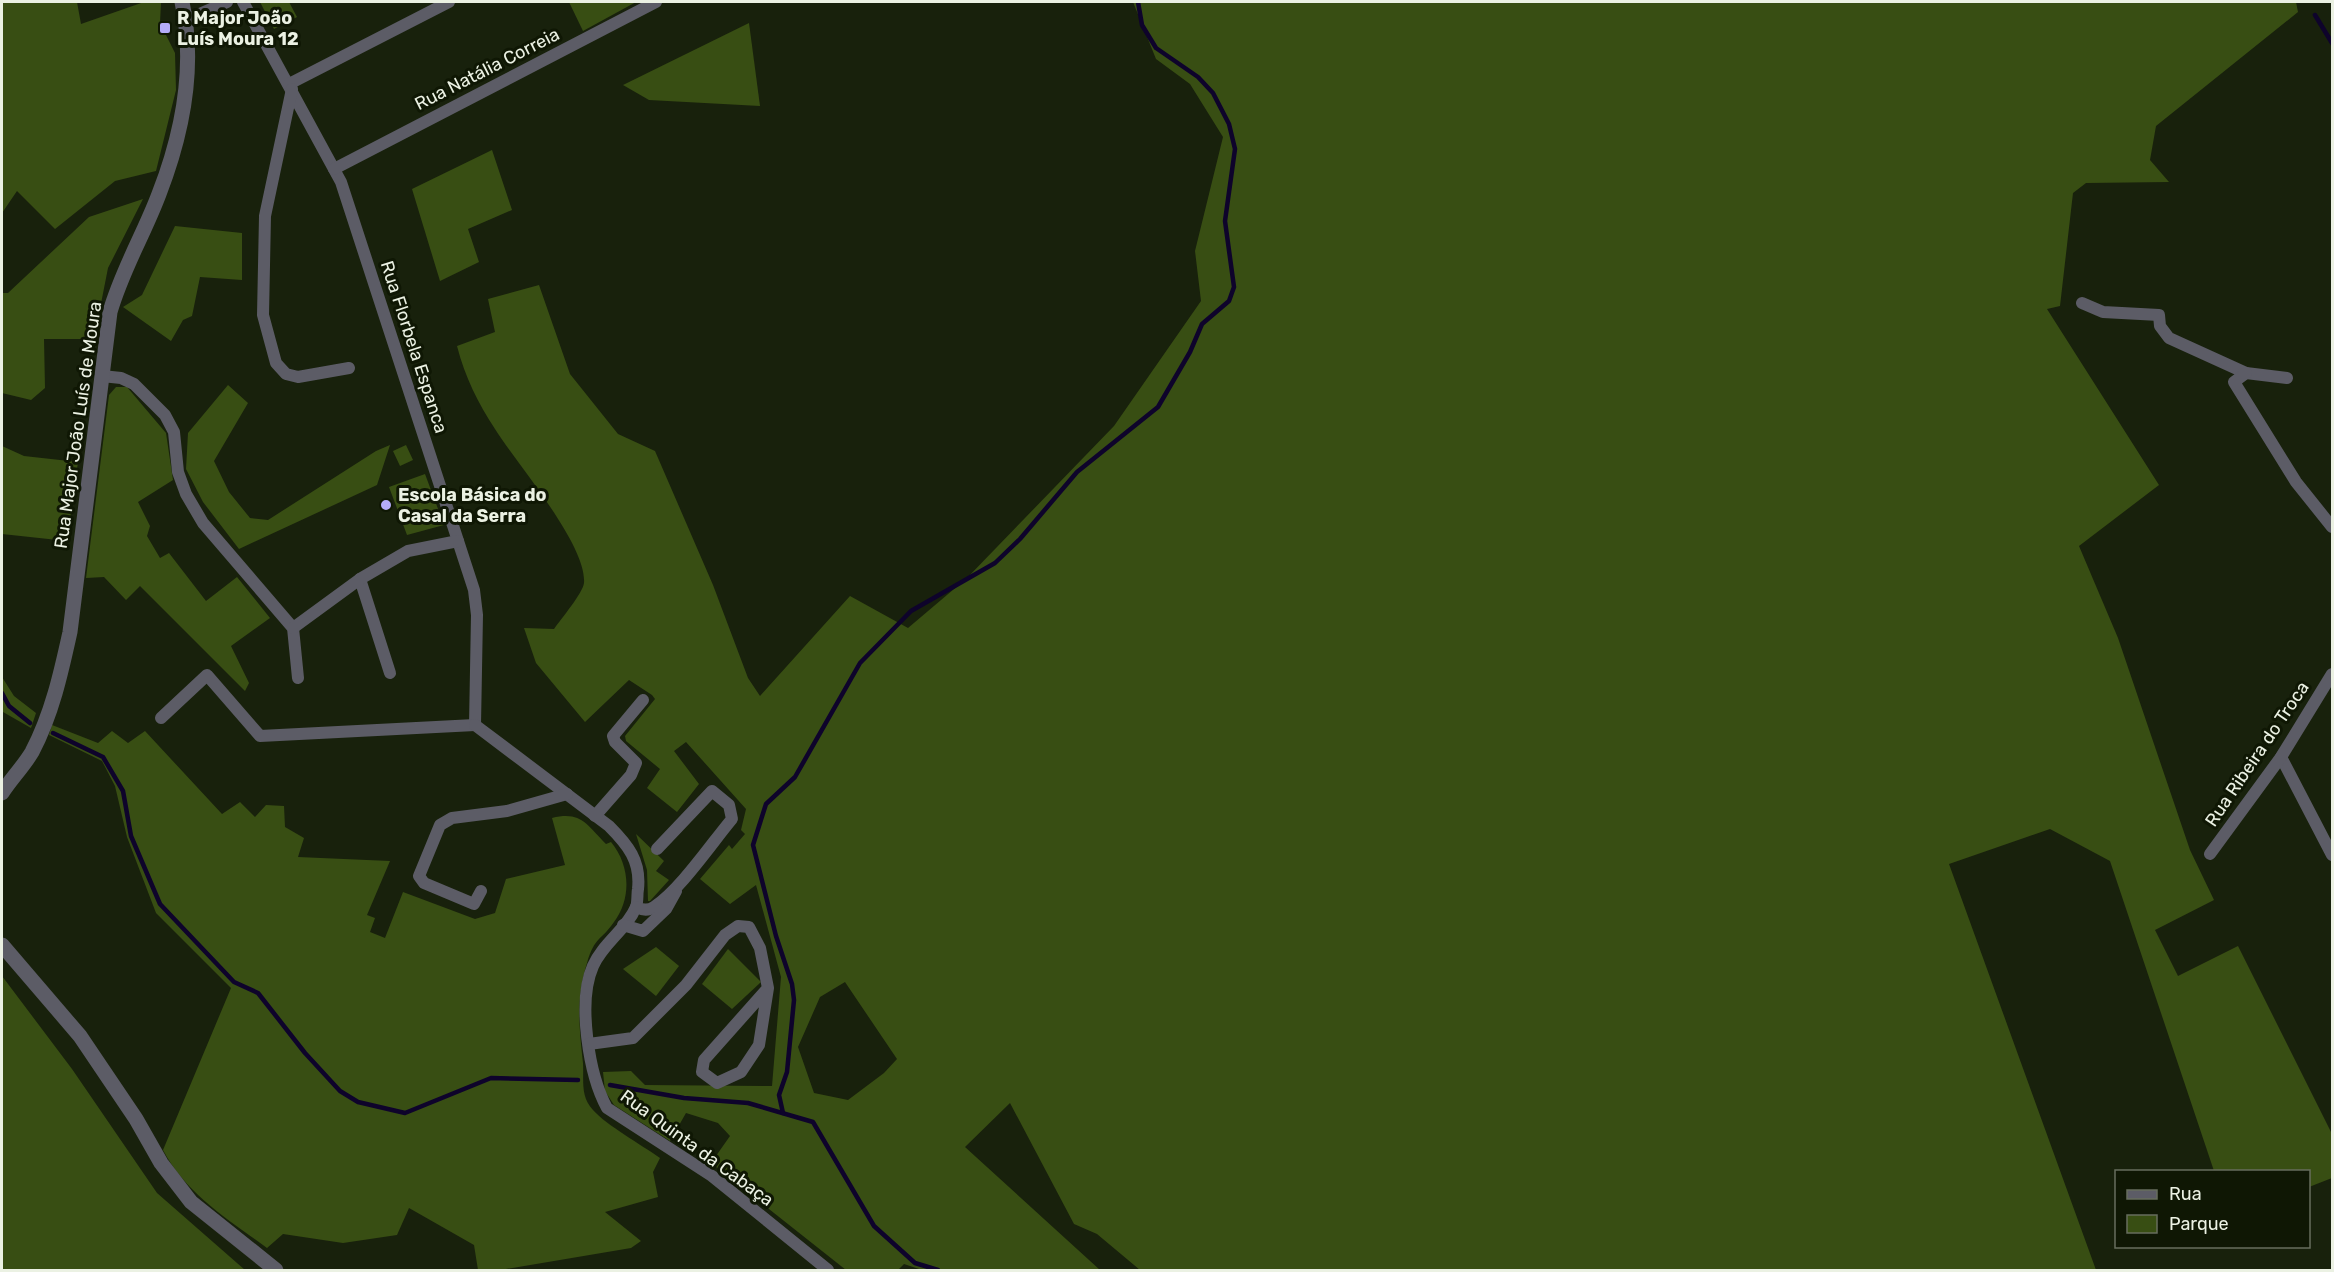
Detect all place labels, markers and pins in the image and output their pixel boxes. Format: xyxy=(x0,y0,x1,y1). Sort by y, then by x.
place label: R Major João Luís Moura 12 xyxy=(177,7,299,50)
marker: R Major João Luís Moura 12 xyxy=(158,21,172,35)
place label: Escola Básica do Casal da Serra xyxy=(398,484,547,527)
marker: Escola Básica do Casal da Serra xyxy=(379,498,393,512)

